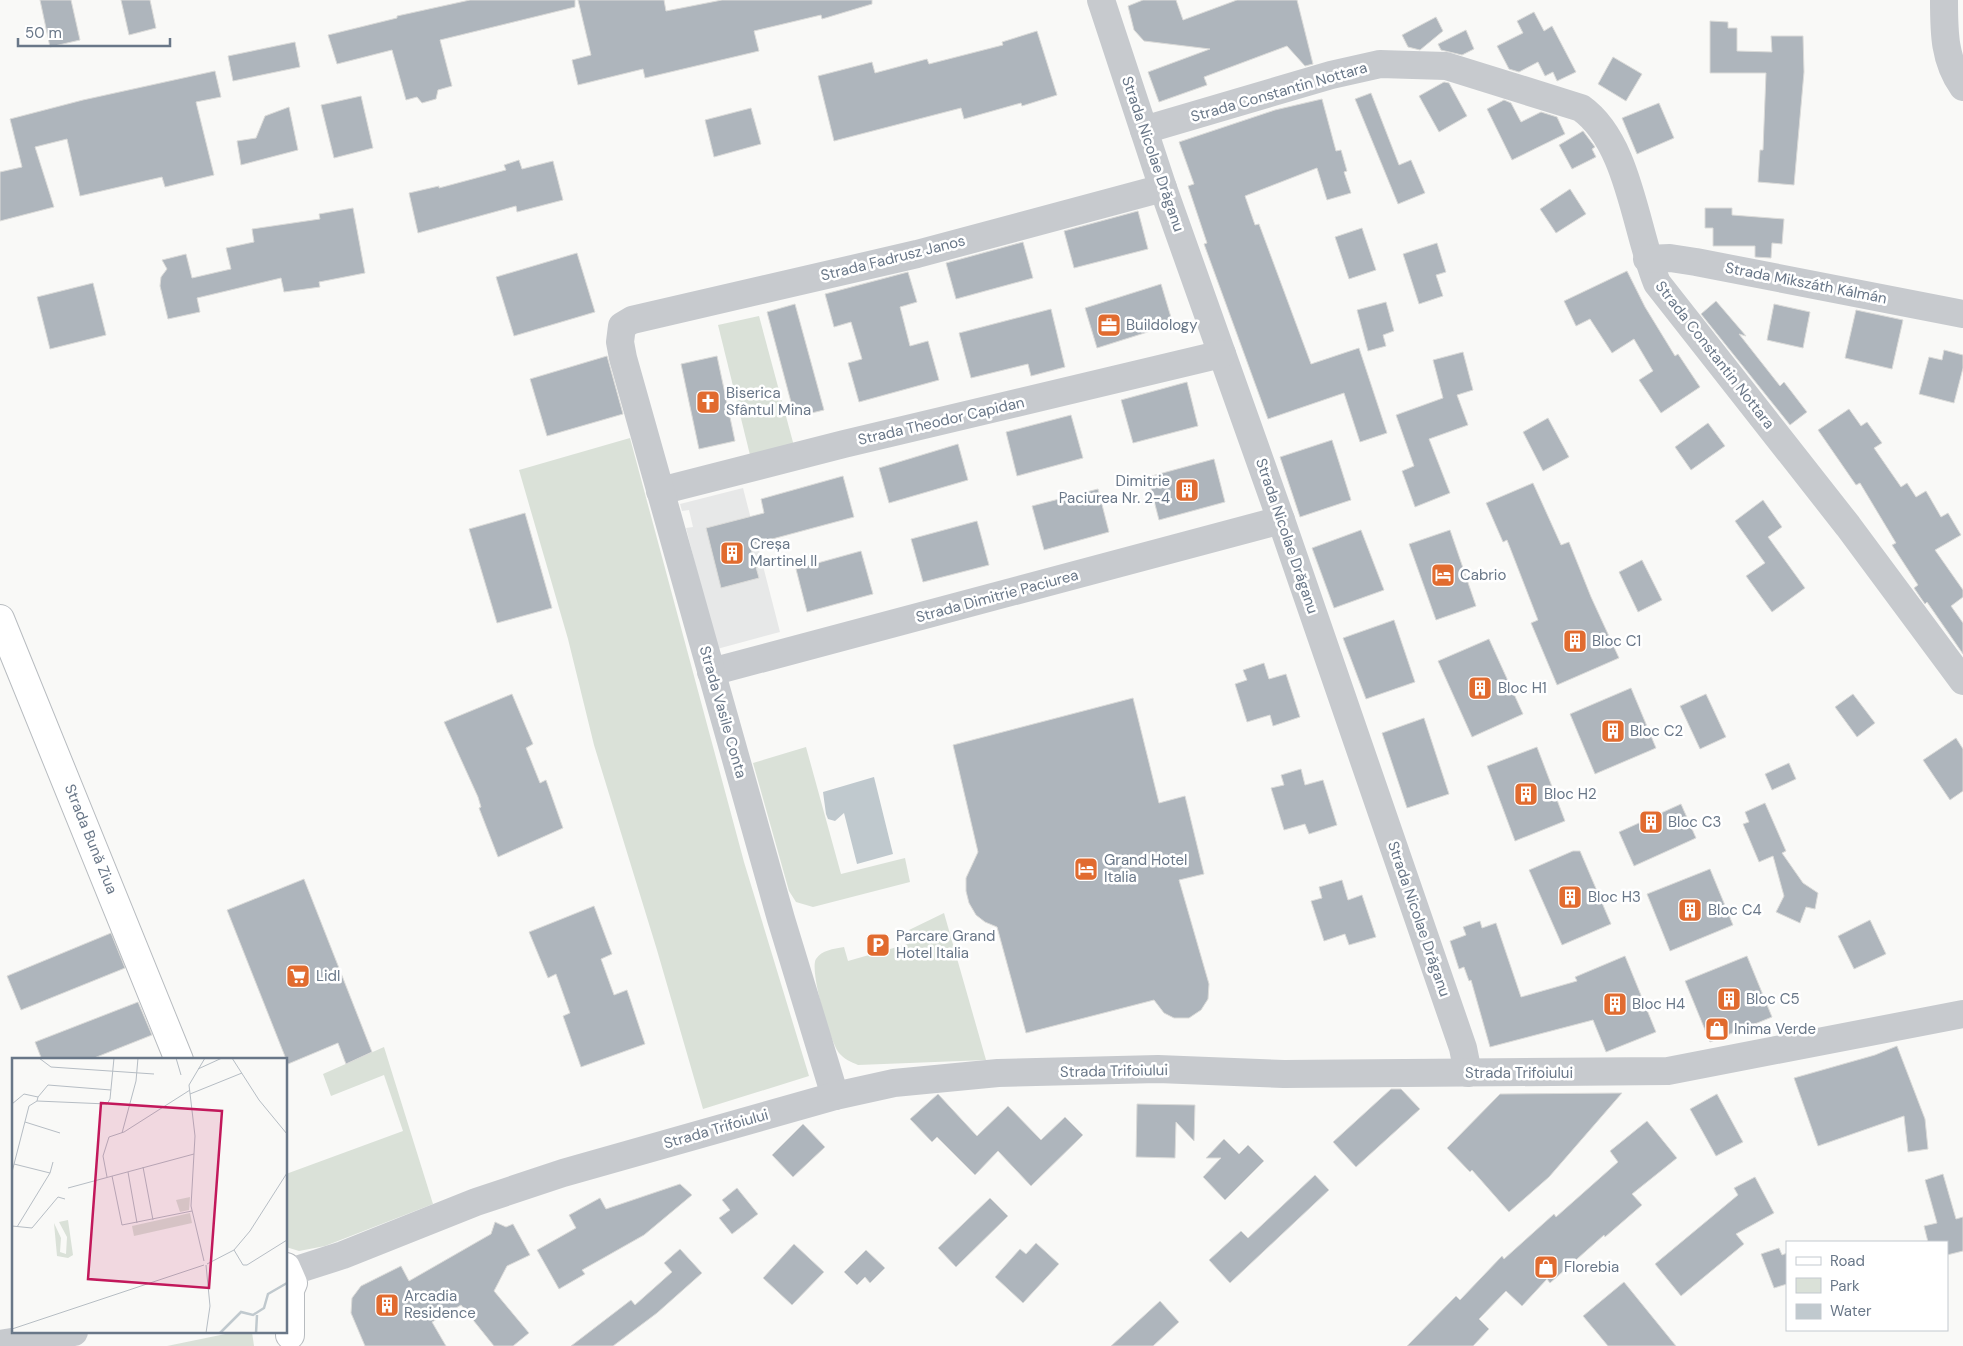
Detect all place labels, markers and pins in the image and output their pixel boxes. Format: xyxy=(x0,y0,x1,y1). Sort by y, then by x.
office icon: Buildology xyxy=(1096,312,1122,338)
place label: Buildology xyxy=(1126,315,1198,335)
place label: Biserica Sfântul Mina xyxy=(726,383,811,420)
church icon: Biserica Sfântul Mina xyxy=(695,389,721,415)
place label: Dimitrie Paciurea Nr. 2-4 xyxy=(1059,471,1170,508)
building icon: Dimitrie Paciurea Nr. 2-4 xyxy=(1174,477,1200,503)
place label: Creșa Martinel II xyxy=(750,534,817,571)
building icon: Creșa Martinel II xyxy=(719,540,745,566)
hotel icon: Cabrio xyxy=(1430,562,1456,588)
place label: Cabrio xyxy=(1460,565,1506,585)
building icon: Bloc C1 xyxy=(1562,628,1588,654)
place label: Bloc C1 xyxy=(1592,631,1641,651)
building icon: Bloc H1 xyxy=(1467,675,1493,701)
place label: Bloc H1 xyxy=(1498,678,1547,698)
building icon: Bloc C2 xyxy=(1600,718,1626,744)
place label: Bloc C2 xyxy=(1630,721,1683,741)
building icon: Bloc H2 xyxy=(1513,781,1539,807)
place label: Bloc H2 xyxy=(1544,784,1597,804)
building icon: Bloc C3 xyxy=(1638,809,1664,835)
place label: Bloc C3 xyxy=(1668,812,1721,832)
place label: Grand Hotel Italia xyxy=(1104,850,1187,887)
hotel icon: Grand Hotel Italia xyxy=(1073,856,1099,882)
building icon: Bloc H3 xyxy=(1557,884,1583,910)
place label: Bloc H3 xyxy=(1588,887,1641,907)
building icon: Bloc C4 xyxy=(1677,897,1703,923)
place label: Bloc C4 xyxy=(1708,900,1762,920)
place label: Parcare Grand Hotel Italia xyxy=(896,926,995,963)
parking icon: Parcare Grand Hotel Italia xyxy=(865,932,891,958)
supermarket icon: Lidl xyxy=(285,963,311,989)
place label: Lidl xyxy=(316,966,340,986)
building icon: Bloc C5 xyxy=(1716,986,1742,1012)
place label: Bloc C5 xyxy=(1746,989,1800,1009)
building icon: Bloc H4 xyxy=(1602,991,1628,1017)
place label: Bloc H4 xyxy=(1632,994,1685,1014)
shop icon: Inima Verde xyxy=(1704,1016,1730,1042)
place label: Inima Verde xyxy=(1734,1019,1816,1039)
shop icon: Florebia xyxy=(1533,1254,1559,1280)
place label: Florebia xyxy=(1564,1257,1619,1277)
place label: Arcadia Residence xyxy=(404,1286,476,1323)
building icon: Arcadia Residence xyxy=(374,1292,400,1318)

